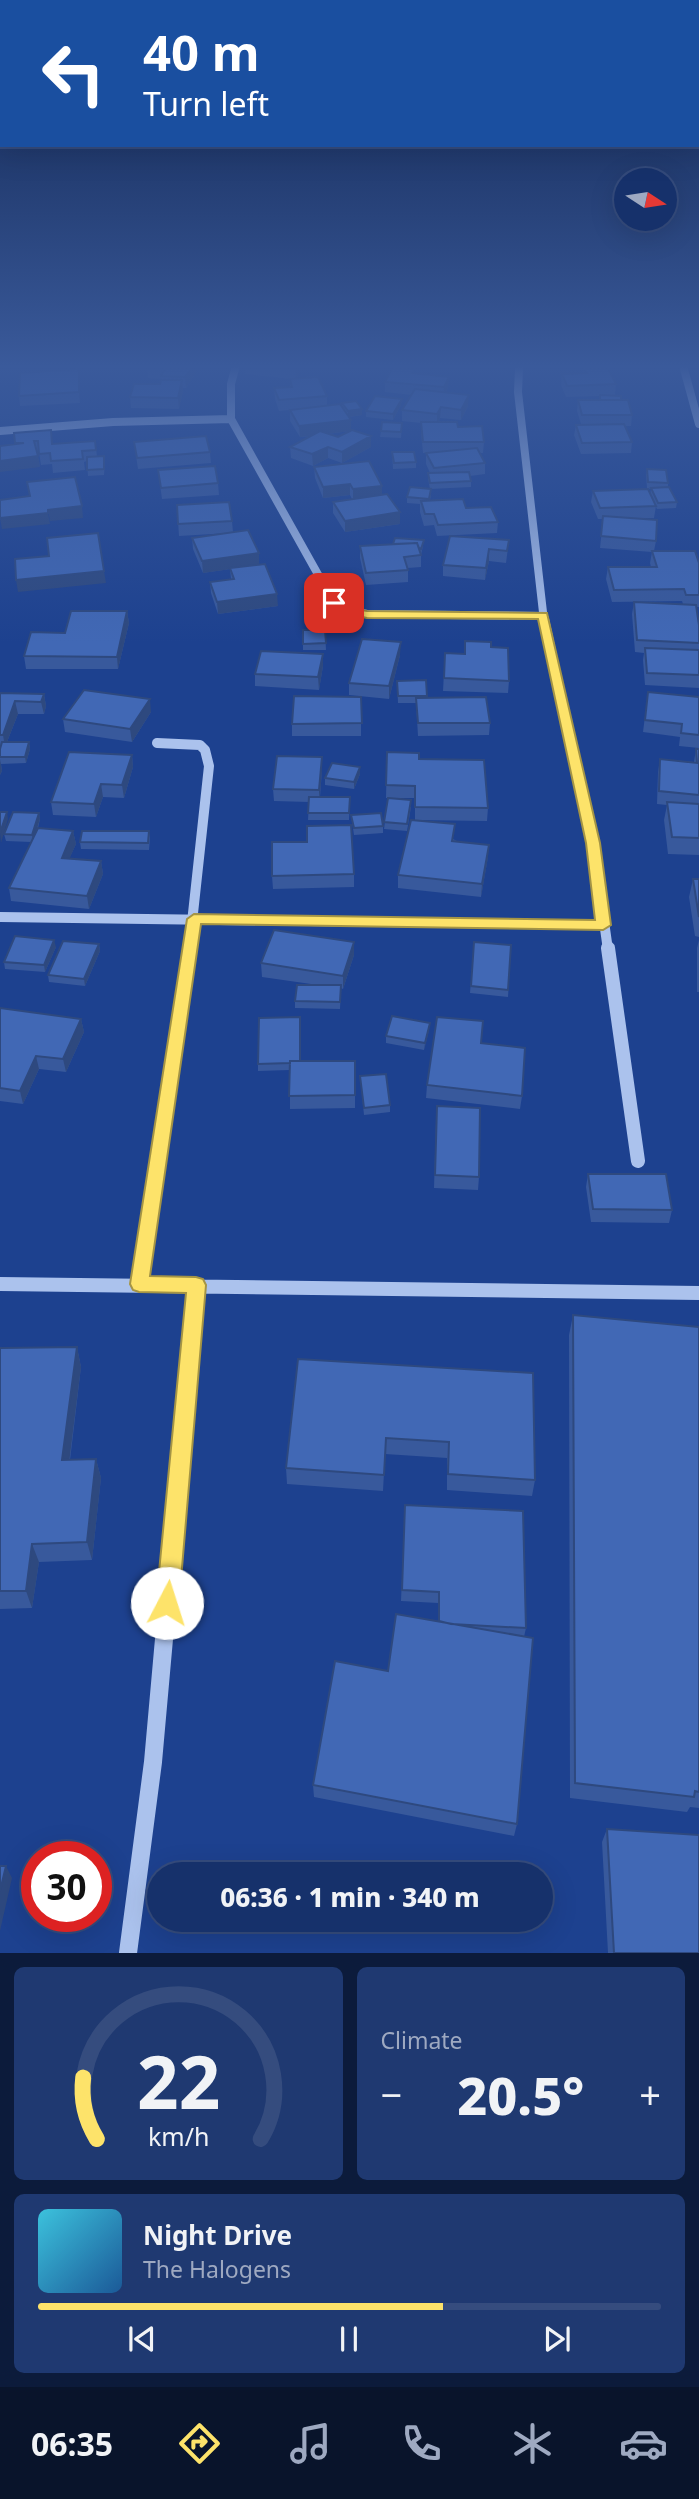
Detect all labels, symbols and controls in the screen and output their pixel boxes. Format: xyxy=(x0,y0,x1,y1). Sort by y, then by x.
text: 40 m xyxy=(143,19,260,85)
icon: left xyxy=(28,28,119,119)
text: Turn left xyxy=(143,82,269,125)
north arrow xyxy=(614,168,677,231)
map controls xyxy=(614,168,677,231)
pin xyxy=(304,573,364,633)
icon: arrive xyxy=(315,584,353,622)
position arrow xyxy=(130,1566,204,1640)
speed limit sign: 30 xyxy=(21,1841,112,1932)
text: 06:36 · 1 min · 340 m xyxy=(220,1879,480,1915)
text: Climate xyxy=(381,2024,463,2056)
text: 22 xyxy=(137,2032,220,2131)
text: 20.5° xyxy=(457,2059,584,2130)
text: − xyxy=(381,2068,402,2120)
text: + xyxy=(639,2068,661,2120)
text: km/h xyxy=(147,2119,209,2153)
text: Night Drive xyxy=(143,2217,292,2253)
text: The Halogens xyxy=(143,2253,291,2285)
icon: previous xyxy=(123,2320,161,2358)
icon: pause xyxy=(330,2320,368,2358)
icon: next xyxy=(538,2320,576,2358)
icon: directions xyxy=(175,2419,224,2468)
icon: music xyxy=(286,2419,335,2468)
icon: phone xyxy=(397,2419,446,2468)
icon: climate xyxy=(508,2419,557,2468)
icon: car xyxy=(619,2419,668,2468)
text: 06:35 xyxy=(31,2422,113,2465)

